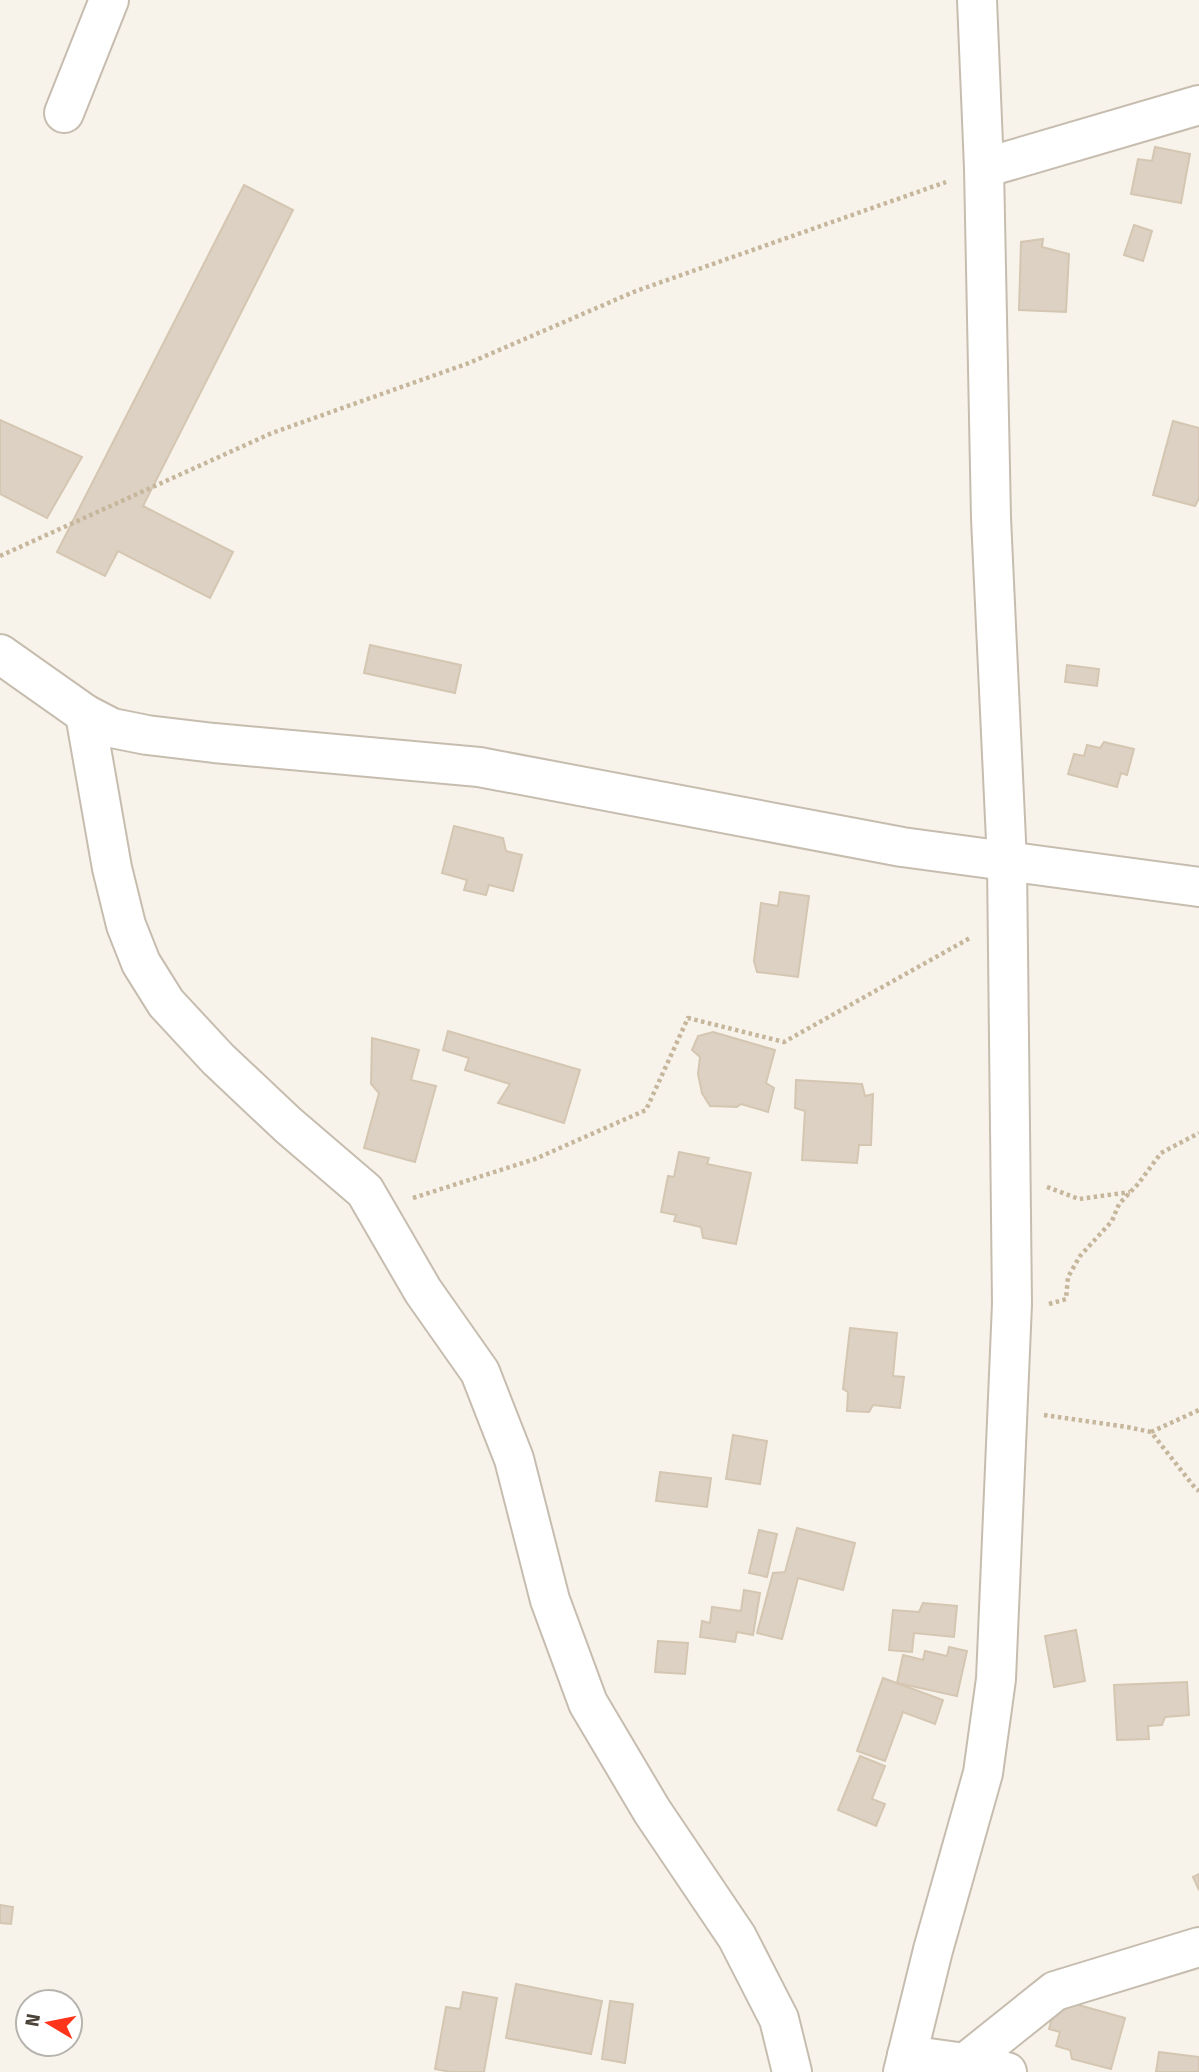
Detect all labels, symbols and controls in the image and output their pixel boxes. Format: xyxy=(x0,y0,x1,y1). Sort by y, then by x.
north arrow xyxy=(14,1988,84,2058)
text: N xyxy=(20,2012,45,2028)

